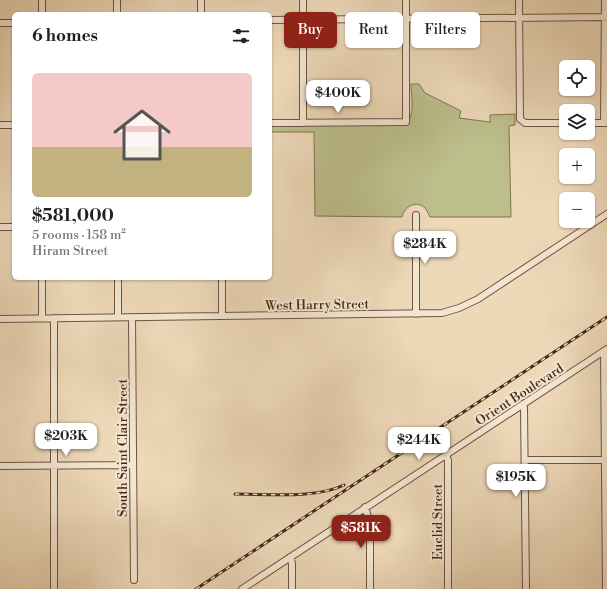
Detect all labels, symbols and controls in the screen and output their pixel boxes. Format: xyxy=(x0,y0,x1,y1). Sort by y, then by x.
chip: Buy xyxy=(284,12,337,48)
chip: Rent xyxy=(345,12,403,48)
chip: Filters xyxy=(411,12,480,48)
text: 6 homes xyxy=(32,25,98,47)
icon: filters xyxy=(230,25,252,47)
map controls xyxy=(559,60,595,228)
button: locate xyxy=(559,60,595,96)
pin: $400K xyxy=(310,80,366,114)
text: $400K xyxy=(315,85,361,101)
icon: home xyxy=(106,99,178,171)
button: layers xyxy=(559,104,595,140)
button: + xyxy=(559,148,595,184)
button: − xyxy=(559,192,595,228)
text: $581,000 xyxy=(32,205,114,227)
text: 5 rooms · 158 m² xyxy=(32,227,126,243)
pin: $284K xyxy=(397,231,453,265)
text: $284K xyxy=(403,236,447,252)
text: Hiram Street xyxy=(32,243,108,259)
street label: West Harry Street xyxy=(264,296,369,314)
street label: Orient Boulevard xyxy=(472,360,567,429)
street label: South Saint Clair Street xyxy=(115,379,131,517)
pin: $203K xyxy=(38,423,94,457)
pin: $244K xyxy=(391,427,447,461)
text: $203K xyxy=(44,428,88,444)
text: $244K xyxy=(397,432,441,448)
pin: $195K xyxy=(488,464,544,498)
text: $195K xyxy=(496,469,536,485)
street label: Euclid Street xyxy=(430,483,446,560)
pin: $581K xyxy=(333,515,389,549)
text: $581K xyxy=(341,520,381,536)

